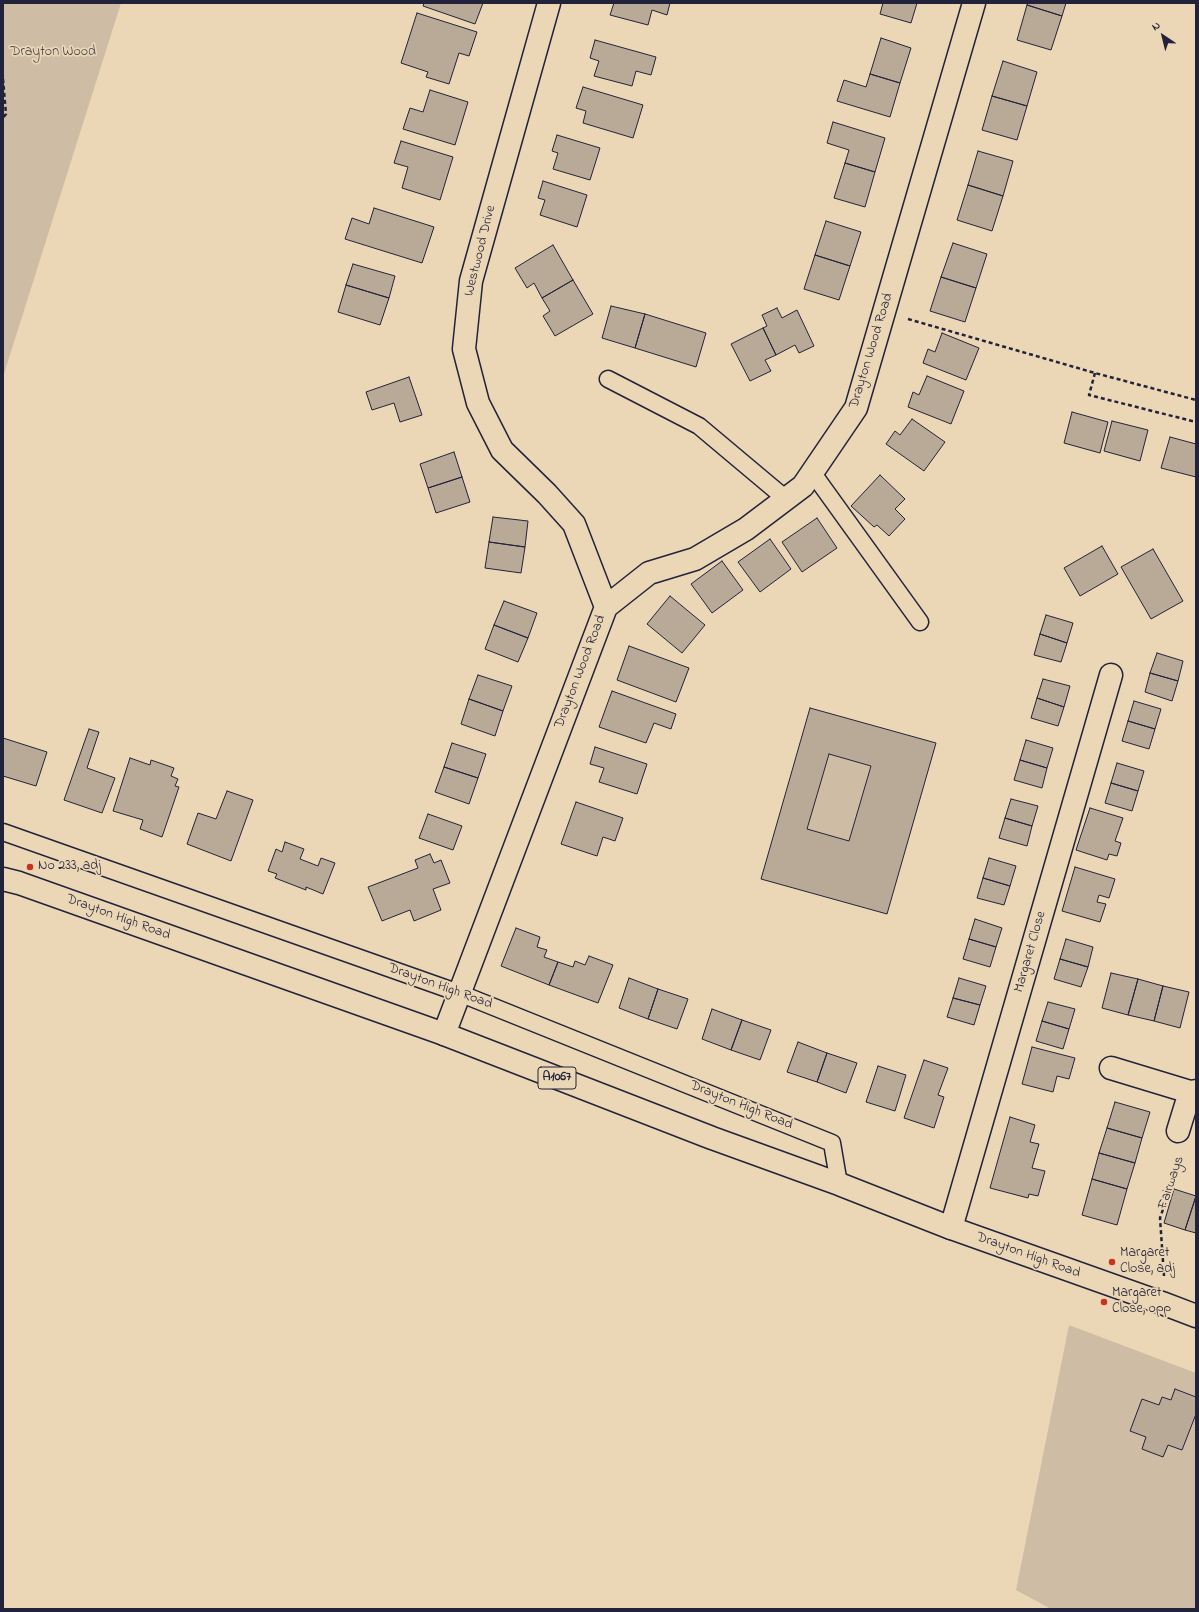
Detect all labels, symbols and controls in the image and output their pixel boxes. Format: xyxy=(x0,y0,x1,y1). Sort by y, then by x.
north arrow xyxy=(1143,16,1183,56)
text: N xyxy=(1148,17,1164,35)
park label: Drayton Wood xyxy=(10,45,96,61)
street label: Westwood Drive xyxy=(462,204,500,298)
street label: Drayton Wood Road xyxy=(846,291,898,411)
street label: Drayton Wood Road xyxy=(552,613,610,731)
place label: No 233, adj xyxy=(38,859,101,875)
marker: No 233, adj xyxy=(25,862,35,872)
street label: Drayton High Road xyxy=(64,891,172,945)
street label: Margaret Close xyxy=(1011,909,1051,995)
street label: Drayton High Road xyxy=(386,960,494,1014)
road number: A1067 xyxy=(538,1067,576,1089)
street label: Drayton High Road xyxy=(687,1078,795,1134)
street label: Fairways xyxy=(1155,1154,1189,1212)
street label: Drayton High Road xyxy=(974,1229,1082,1283)
place label: Margaret Close, adj xyxy=(1120,1246,1175,1278)
marker: Margaret Close, adj xyxy=(1107,1257,1117,1267)
place label: Margaret Close, opp xyxy=(1112,1286,1171,1318)
marker: Margaret Close, opp xyxy=(1099,1297,1109,1307)

